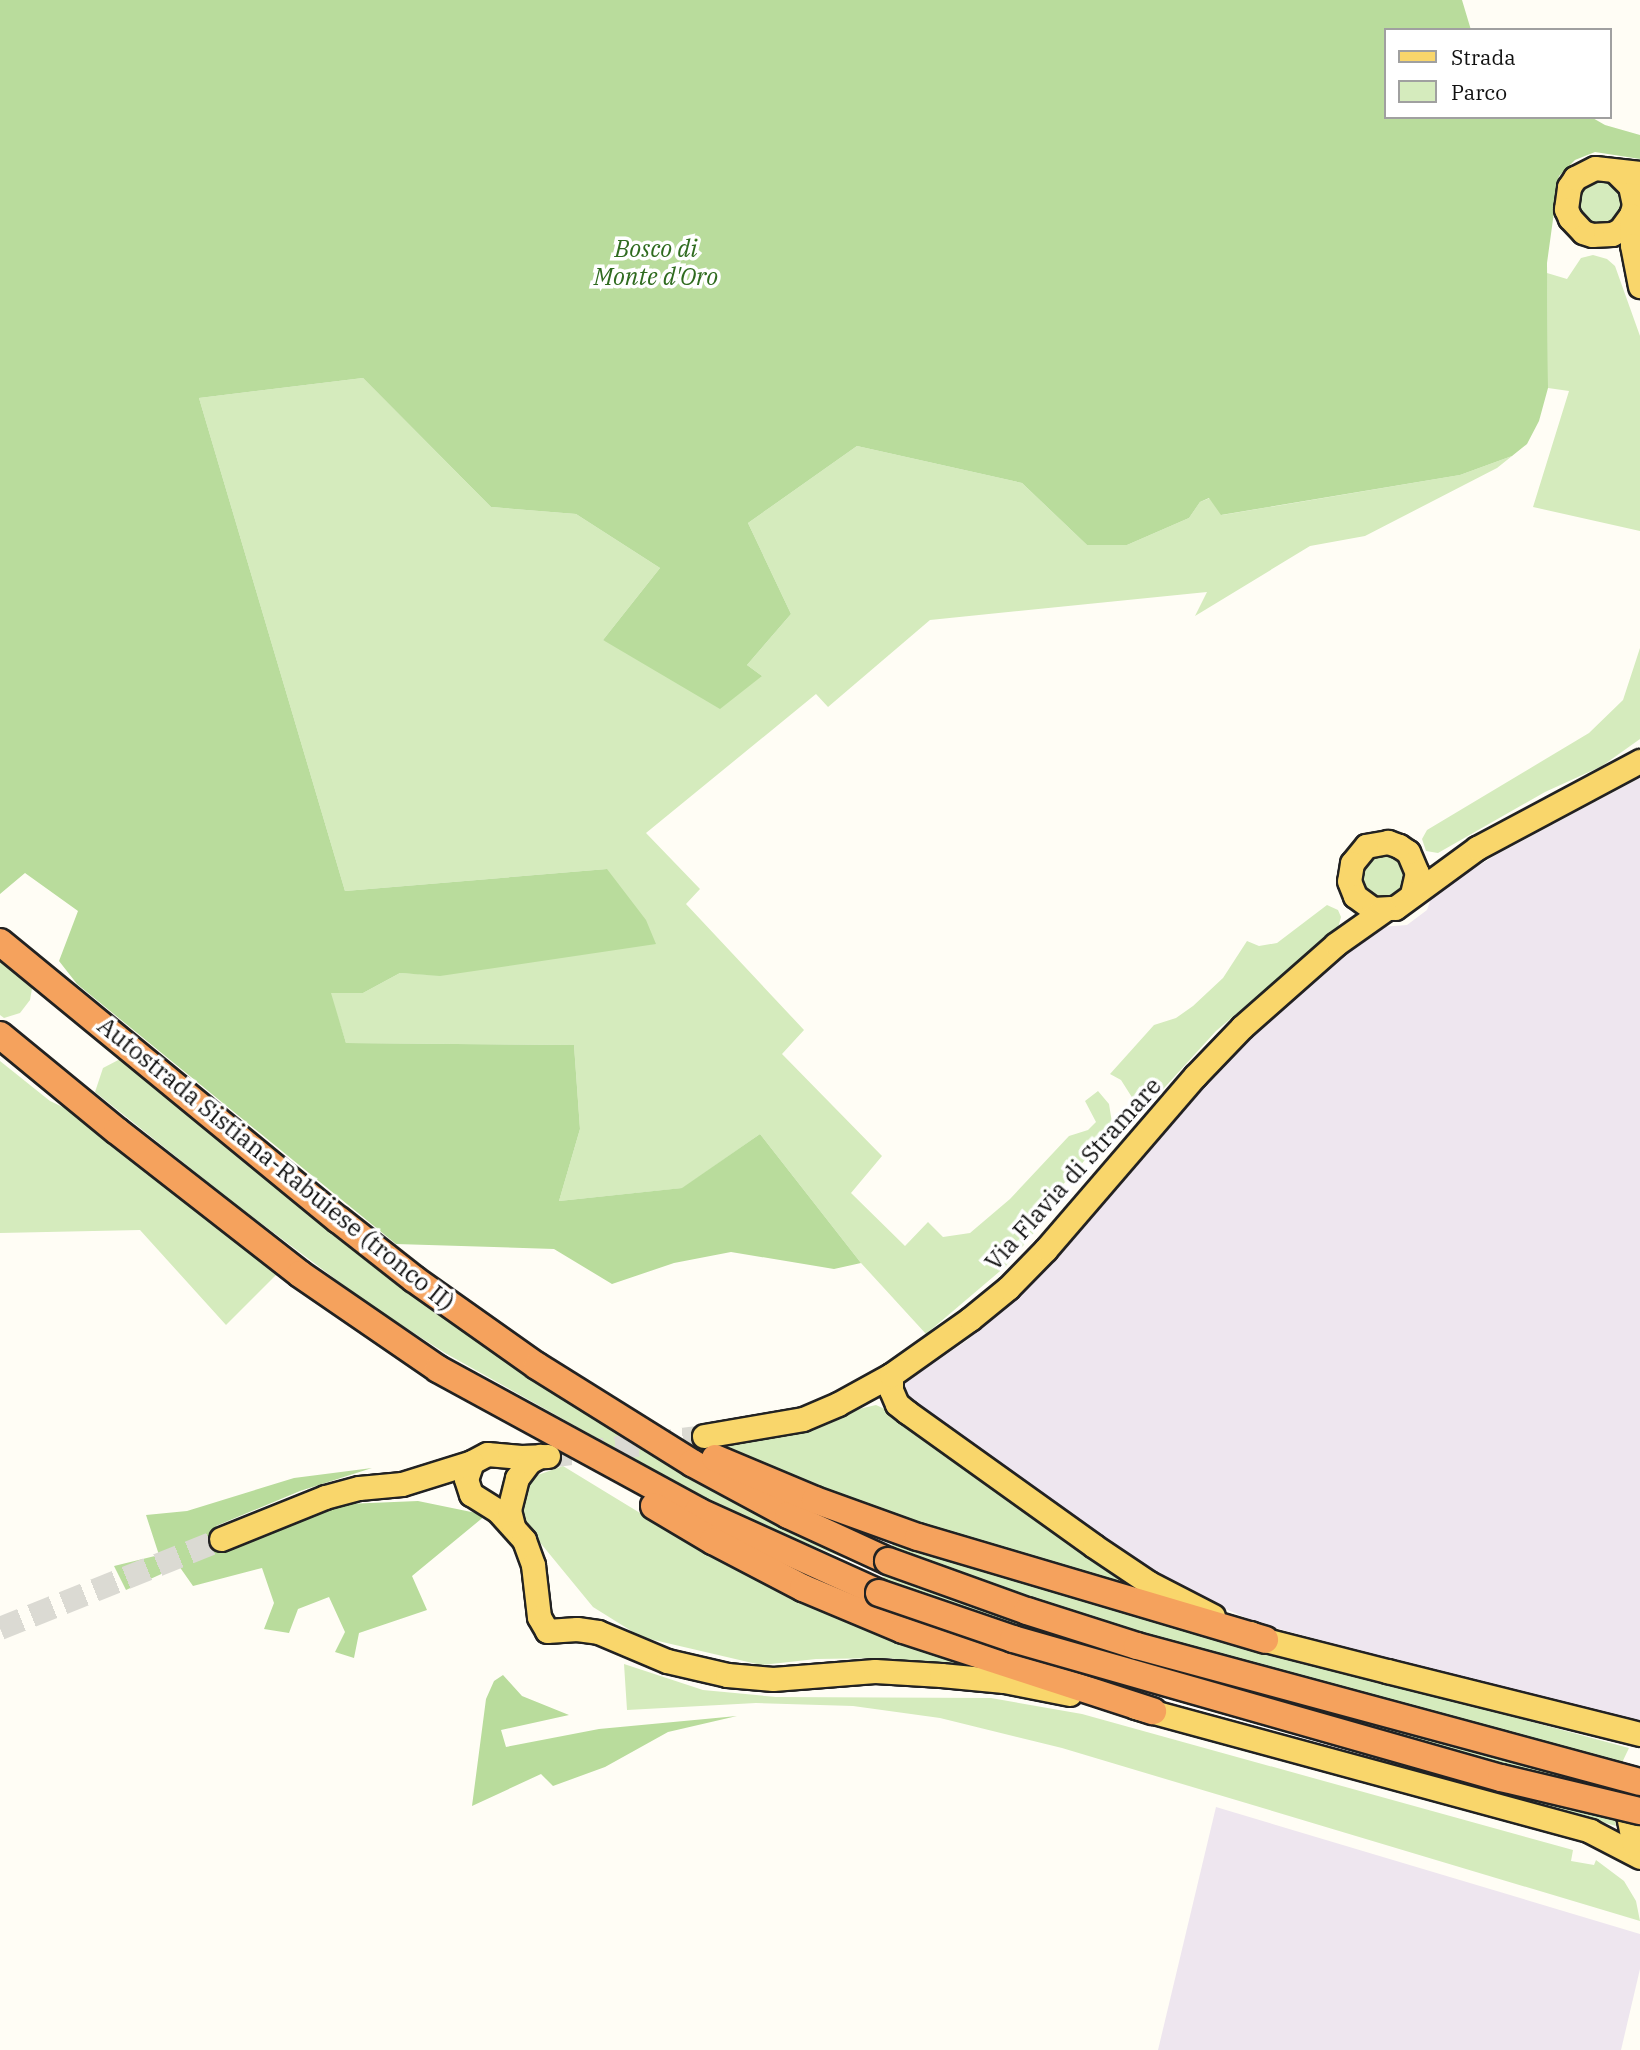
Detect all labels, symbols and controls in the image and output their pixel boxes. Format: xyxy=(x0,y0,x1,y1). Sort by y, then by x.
legend xyxy=(1384,28,1612,119)
text: Strada xyxy=(1451,43,1516,71)
text: Parco xyxy=(1451,78,1507,106)
park label: Bosco di Monte d'Oro xyxy=(594,235,718,291)
street label: Autostrada Sistiana-Rabuiese (tronco II) xyxy=(92,1011,460,1317)
street label: Via Flavia di Stramare xyxy=(979,1072,1167,1276)

